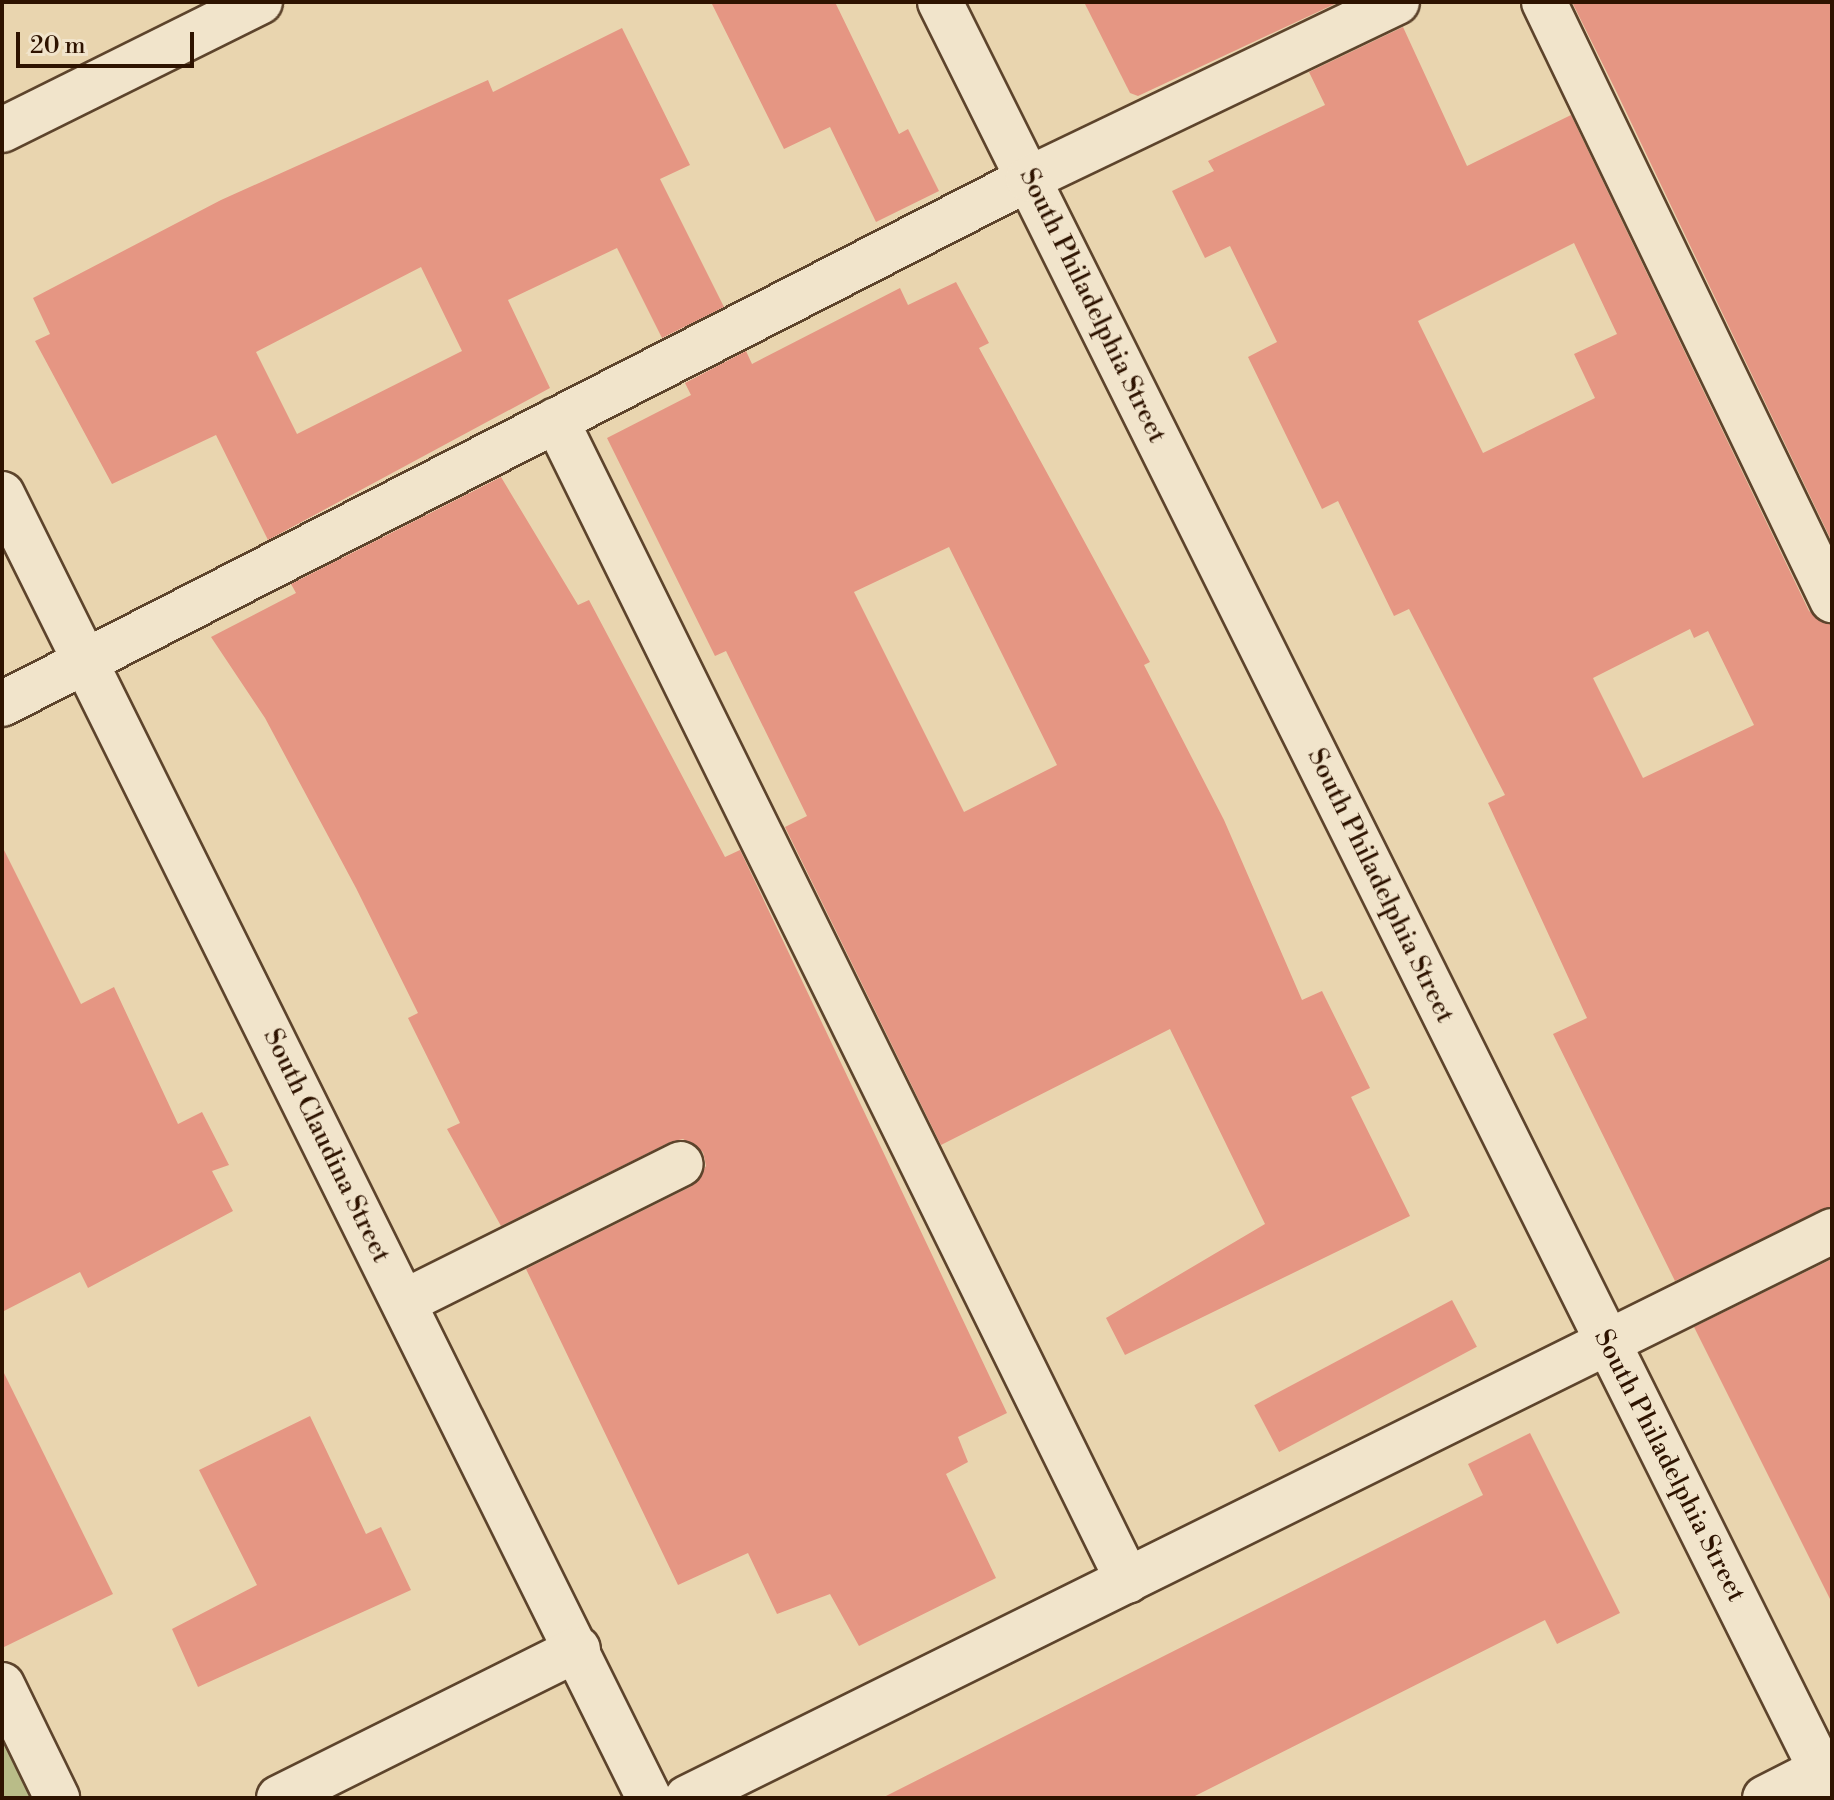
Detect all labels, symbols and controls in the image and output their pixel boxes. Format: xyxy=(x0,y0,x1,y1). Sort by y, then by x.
scale bar xyxy=(20,16,198,66)
text: 20 m xyxy=(30,31,86,61)
street label: South Philadelphia Street xyxy=(1012,164,1172,448)
street label: South Philadelphia Street xyxy=(1300,744,1460,1028)
street label: South Claudina Street xyxy=(256,1024,396,1268)
street label: South Philadelphia Street xyxy=(1587,1325,1751,1607)

